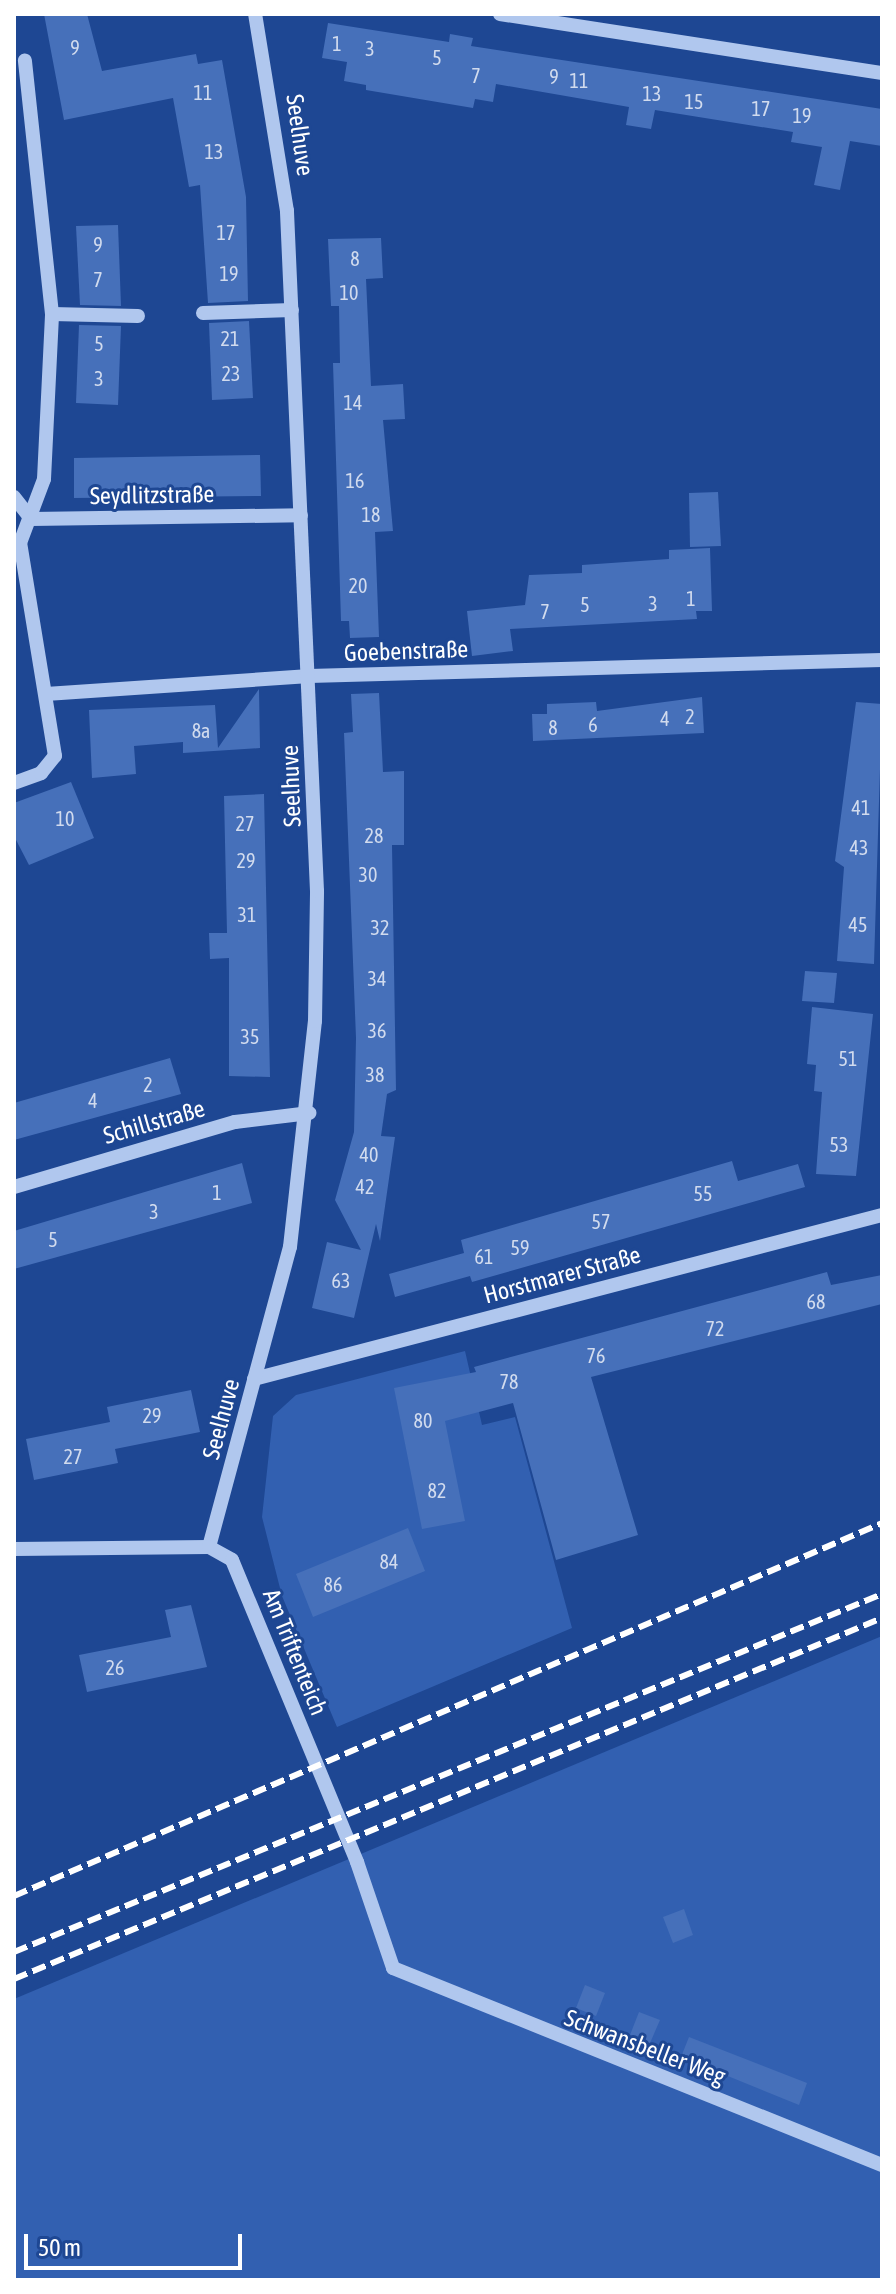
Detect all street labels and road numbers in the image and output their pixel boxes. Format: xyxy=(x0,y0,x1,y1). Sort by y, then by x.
street label: Seelhuve xyxy=(280,92,320,178)
street label: Seydlitzstraße xyxy=(90,480,214,510)
street label: Goebenstraße xyxy=(343,634,469,668)
street label: Seelhuve xyxy=(275,745,307,827)
street label: Schillstraße xyxy=(100,1094,208,1150)
street label: Horstmarer Straße xyxy=(480,1240,644,1310)
street label: Seelhuve xyxy=(196,1376,246,1462)
street label: Am Triftenteich xyxy=(257,1585,333,1719)
street label: Schwansbeller Weg xyxy=(561,2003,729,2091)

